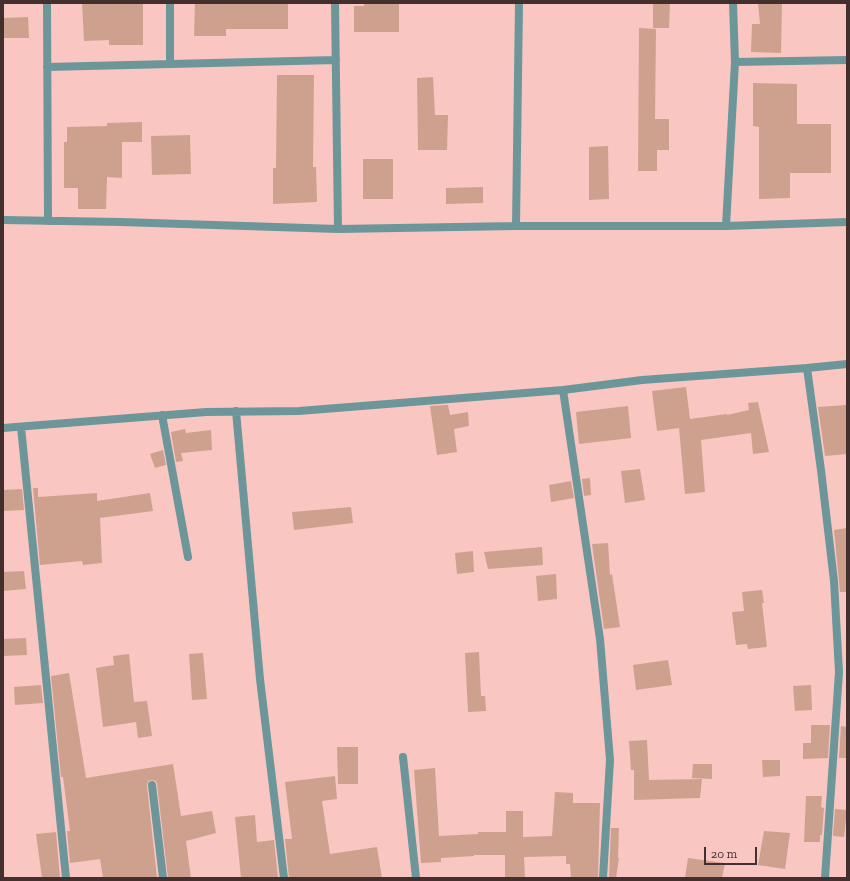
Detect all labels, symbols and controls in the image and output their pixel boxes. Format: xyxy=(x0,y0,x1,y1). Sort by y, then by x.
scale bar xyxy=(706,839,759,865)
text: 20 m xyxy=(711,847,737,861)

